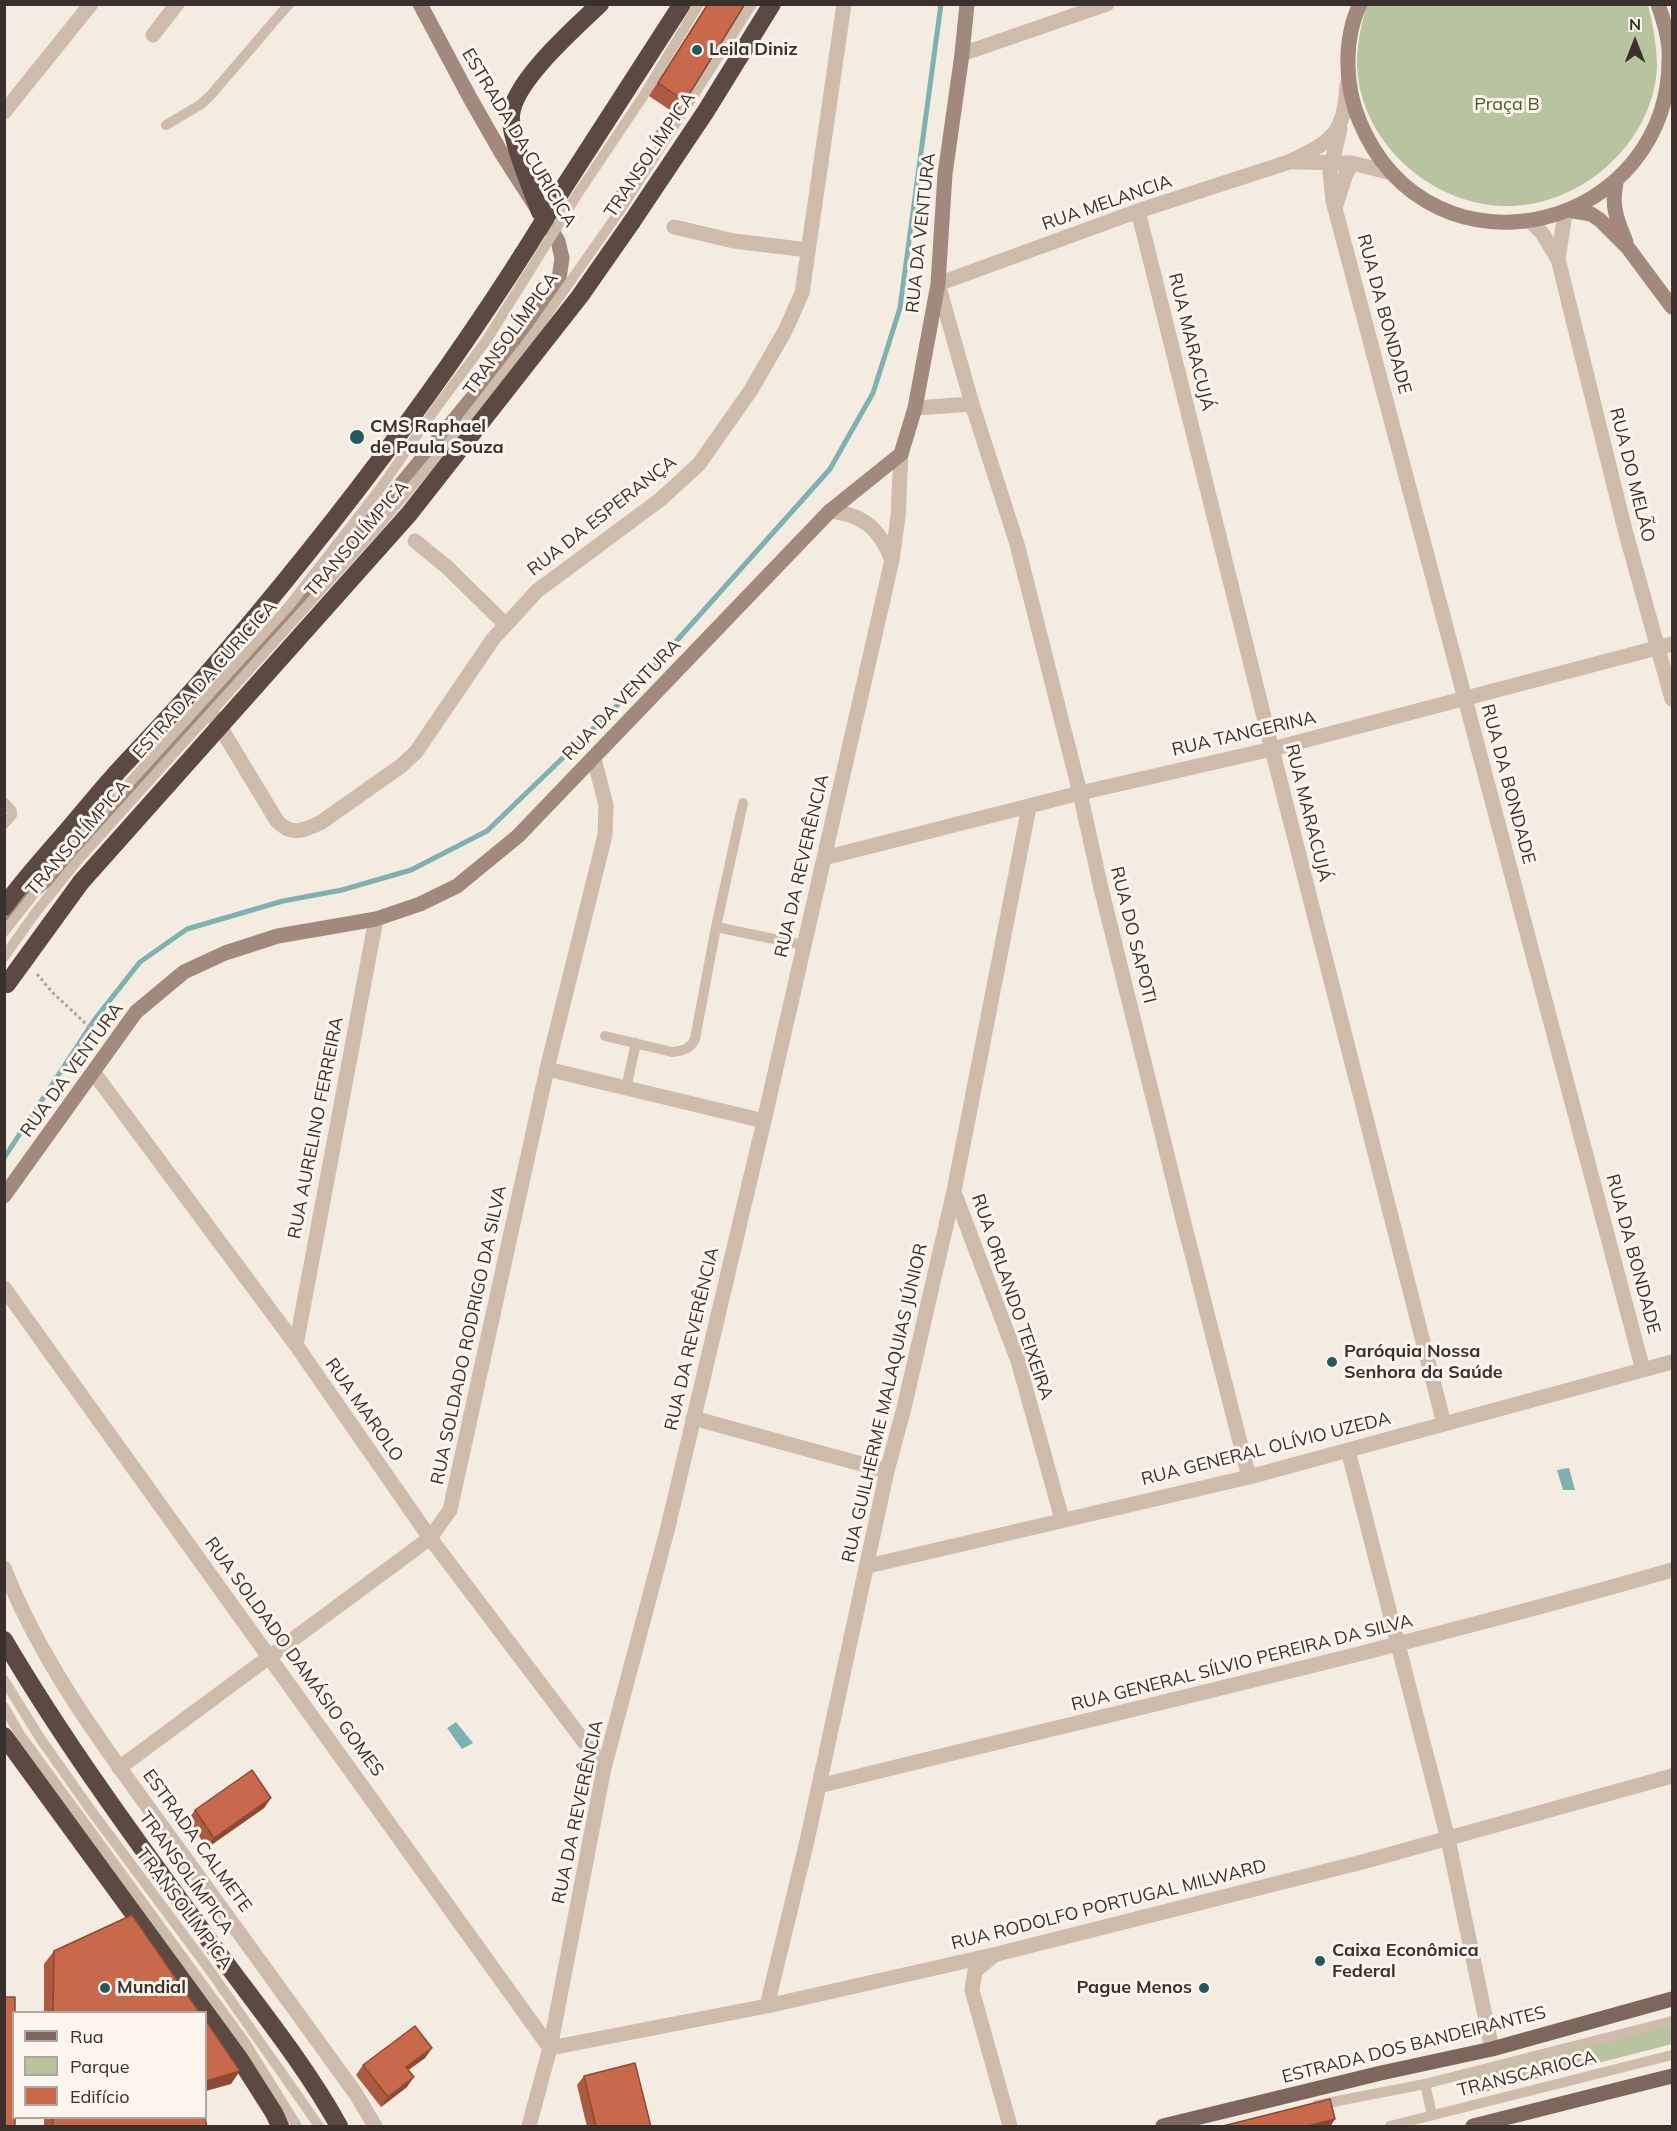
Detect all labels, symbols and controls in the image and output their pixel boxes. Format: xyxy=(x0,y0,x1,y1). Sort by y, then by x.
north arrow xyxy=(1605,12,1665,72)
text: N xyxy=(1629,14,1641,34)
place label: Leila Diniz xyxy=(709,39,798,61)
marker: Leila Diniz xyxy=(690,43,704,57)
street label: ESTRADA DA CURICICA xyxy=(457,45,581,231)
street label: TRANSOLÍMPICA xyxy=(600,88,700,222)
park label: Praça B xyxy=(1474,94,1540,116)
street label: RUA DA VENTURA xyxy=(902,152,940,314)
street label: RUA MELANCIA xyxy=(1039,171,1175,235)
street label: RUA DA BONDADE xyxy=(1352,232,1416,396)
street label: TRANSOLÍMPICA xyxy=(459,268,563,400)
street label: RUA MARACUJÁ xyxy=(1163,271,1219,413)
street label: RUA DO MELÃO xyxy=(1605,406,1659,544)
place label: CMS Raphael de Paula Souza xyxy=(370,416,504,458)
marker: CMS Raphael de Paula Souza xyxy=(348,428,366,446)
street label: RUA DA ESPERANÇA xyxy=(523,451,681,581)
street label: TRANSOLÍMPICA xyxy=(301,477,413,601)
street label: ESTRADA DA CURICICA xyxy=(128,597,282,763)
street label: RUA DA VENTURA xyxy=(558,635,686,765)
street label: RUA DA BONDADE xyxy=(1476,702,1540,866)
street label: RUA TANGERINA xyxy=(1170,707,1318,761)
street label: RUA MARACUJÁ xyxy=(1280,742,1336,884)
street label: RUA DA REVERÊNCIA xyxy=(770,772,834,960)
street label: TRANSOLÍMPICA xyxy=(22,776,134,900)
street label: RUA DO SAPOTI xyxy=(1106,864,1160,1006)
street label: RUA DA VENTURA xyxy=(16,999,128,1141)
street label: RUA AURELINO FERREIRA xyxy=(284,1015,348,1241)
street label: RUA DA BONDADE xyxy=(1601,1172,1665,1336)
street label: RUA SOLDADO RODRIGO DA SILVA xyxy=(427,1183,511,1487)
street label: RUA ORLANDO TEIXEIRA xyxy=(967,1191,1057,1403)
street label: RUA GUILHERME MALAQUIAS JÚNIOR xyxy=(838,1241,932,1565)
street label: RUA DA REVERÊNCIA xyxy=(660,1245,724,1433)
place label: Paróquia Nossa Senhora da Saúde xyxy=(1344,1341,1503,1384)
street label: RUA MAROLO xyxy=(320,1354,408,1466)
marker: Paróquia Nossa Senhora da Saúde xyxy=(1325,1355,1339,1369)
street label: RUA GENERAL OLÍVIO UZEDA xyxy=(1139,1408,1393,1490)
street label: RUA SOLDADO DAMÁSIO GOMES xyxy=(200,1533,388,1781)
street label: RUA GENERAL SÍLVIO PEREIRA DA SILVA xyxy=(1069,1610,1415,1716)
street label: RUA DA REVERÊNCIA xyxy=(548,1718,608,1906)
street label: ESTRADA CALMETE xyxy=(138,1765,256,1917)
street label: TRANSOLÍMPICA xyxy=(134,1807,238,1939)
street label: TRANSOLÍMPICA xyxy=(131,1844,237,1974)
street label: RUA RODOLFO PORTUGAL MILWARD xyxy=(949,1855,1269,1955)
place label: Caixa Econômica Federal xyxy=(1332,1940,1479,1982)
marker: Caixa Econômica Federal xyxy=(1313,1954,1327,1968)
place label: Mundial xyxy=(117,1977,186,1999)
place label: Pague Menos xyxy=(1076,1977,1192,1999)
marker: Mundial xyxy=(98,1981,112,1995)
marker: Pague Menos xyxy=(1197,1981,1211,1995)
street label: ESTRADA DOS BANDEIRANTES xyxy=(1280,2002,1548,2088)
legend xyxy=(12,2011,207,2119)
text: Rua xyxy=(70,2025,104,2048)
street label: TRANSCARIOCA xyxy=(1455,2046,1599,2102)
text: Parque xyxy=(70,2055,129,2078)
text: Edifício xyxy=(70,2085,129,2108)

